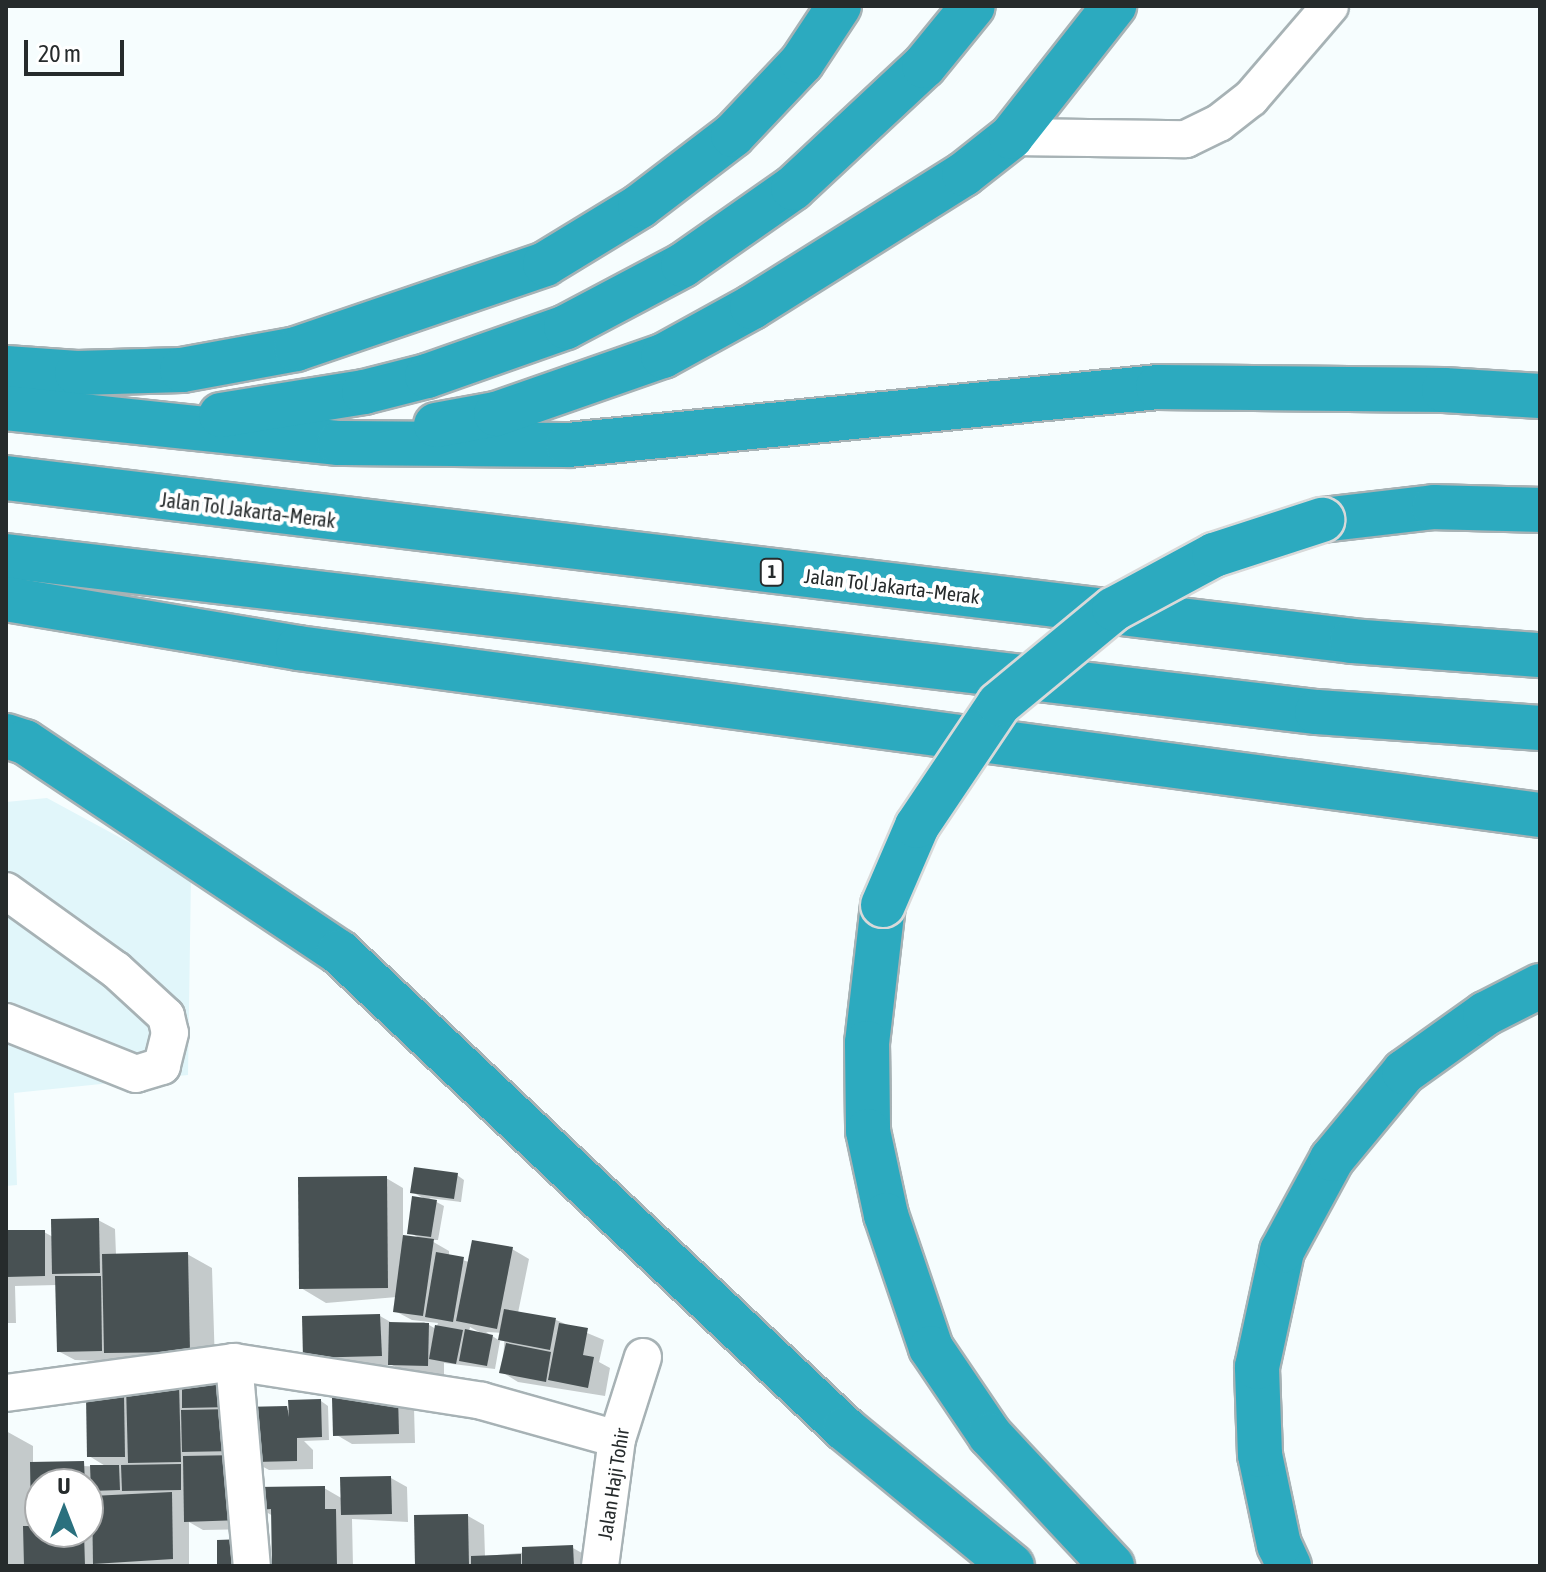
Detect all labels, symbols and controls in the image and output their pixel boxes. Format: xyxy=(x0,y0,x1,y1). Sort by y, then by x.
scale bar xyxy=(28,24,128,74)
text: 20 m xyxy=(38,40,81,67)
street label: Jalan Tol Jakarta–Merak xyxy=(159,487,337,533)
road number: 1 xyxy=(758,558,786,586)
street label: Jalan Tol Jakarta–Merak xyxy=(803,563,981,609)
street label: Jalan Haji Tohir xyxy=(592,1426,634,1542)
north arrow xyxy=(24,1468,104,1548)
text: U xyxy=(58,1473,70,1499)

